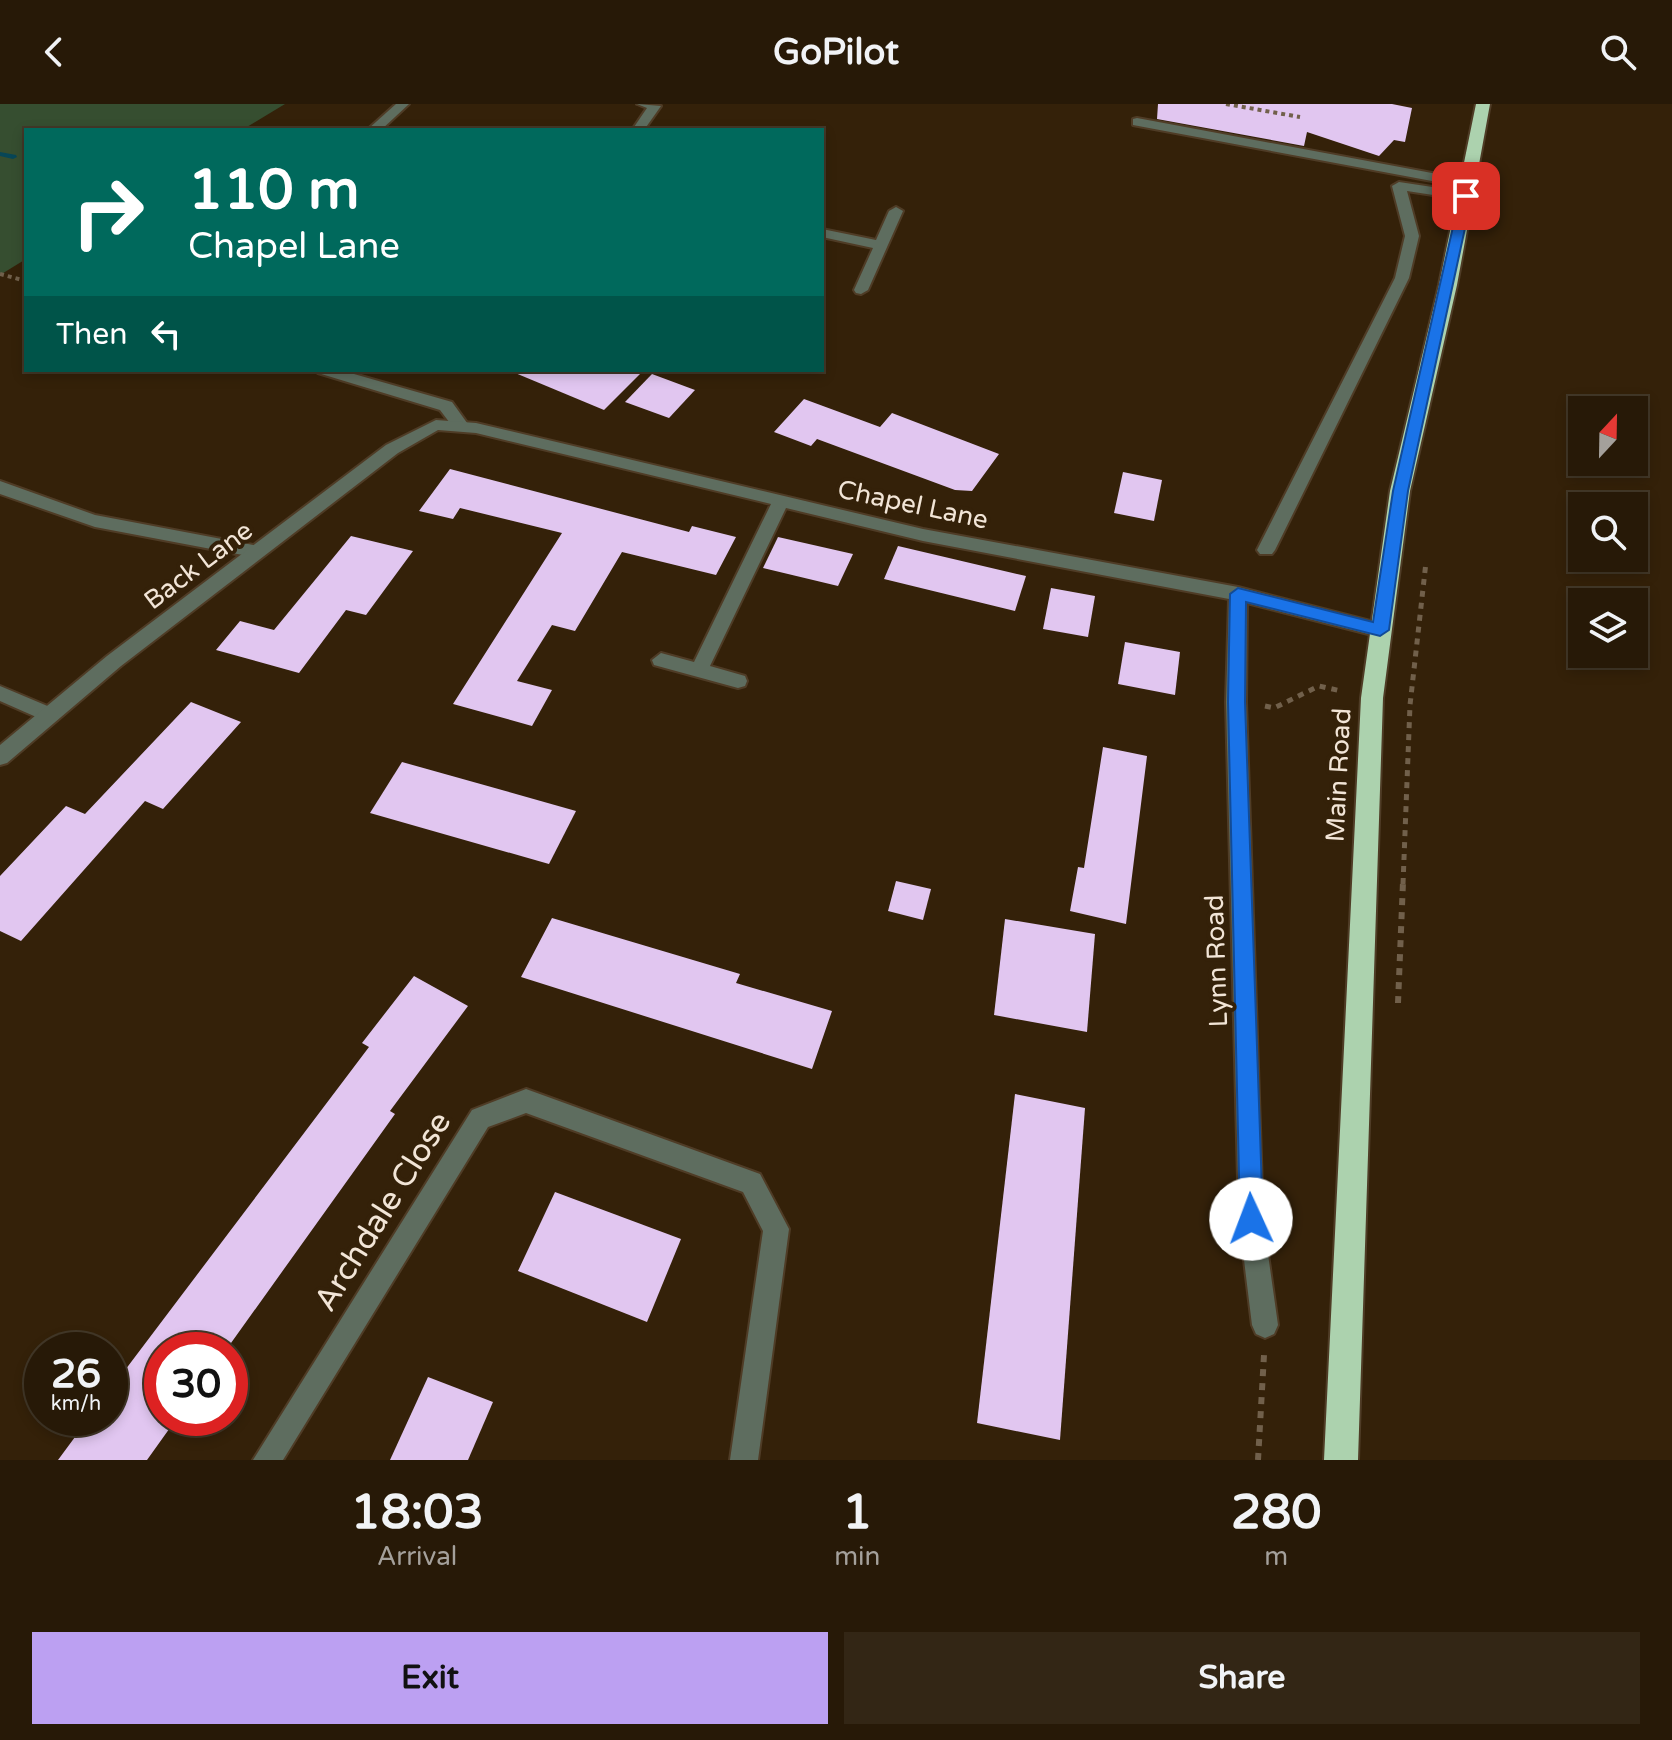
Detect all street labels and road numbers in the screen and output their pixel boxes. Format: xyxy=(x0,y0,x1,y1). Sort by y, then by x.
street label: Chapel Lane xyxy=(835,473,991,536)
street label: Back Lane xyxy=(138,515,259,616)
street label: Main Road xyxy=(1320,707,1357,843)
street label: Lynn Road xyxy=(1199,894,1234,1028)
street label: Archdale Close xyxy=(306,1105,459,1318)

